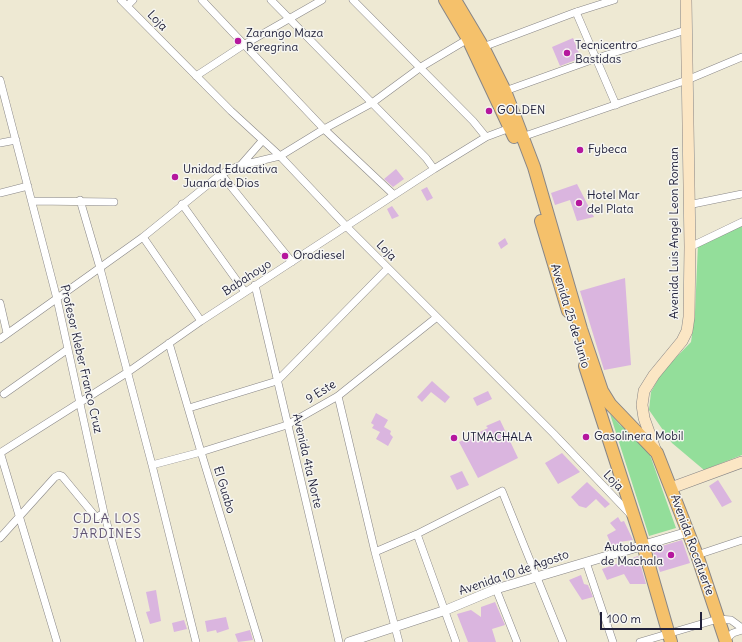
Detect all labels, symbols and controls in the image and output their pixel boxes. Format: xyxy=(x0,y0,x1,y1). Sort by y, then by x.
street label: Loja xyxy=(144,8,170,34)
place label: Zarango Maza Peregrina xyxy=(246,27,323,55)
marker: Zarango Maza Peregrina xyxy=(233,36,243,46)
place label: Tecnicentro Bastidas xyxy=(575,39,637,67)
marker: Tecnicentro Bastidas xyxy=(562,48,572,58)
place label: GOLDEN xyxy=(497,104,545,118)
marker: GOLDEN xyxy=(484,106,494,116)
place label: Fybeca xyxy=(588,143,627,157)
marker: Fybeca xyxy=(575,145,585,155)
street label: Avenida Luis Angel Leon Roman xyxy=(668,147,682,319)
place label: Unidad Educativa Juana de Dios xyxy=(183,163,278,191)
marker: Unidad Educativa Juana de Dios xyxy=(170,172,180,182)
place label: Hotel Mar del Plata xyxy=(587,189,640,217)
marker: Hotel Mar del Plata xyxy=(574,198,584,208)
street label: Loja xyxy=(373,238,399,264)
place label: Orodiesel xyxy=(293,249,345,263)
marker: Orodiesel xyxy=(280,251,290,261)
street label: Babahoyo xyxy=(220,257,274,299)
street label: Avenida 25 de Junio xyxy=(547,262,593,370)
street label: Profesor Kleber Franco Cruz xyxy=(57,283,105,435)
street label: 9 Este xyxy=(303,377,339,407)
street label: Avenida 4ta Norte xyxy=(289,412,325,510)
place label: Gasolinera Mobil xyxy=(594,430,683,444)
place label: UTMACHALA xyxy=(462,431,532,445)
marker: Gasolinera Mobil xyxy=(581,432,591,442)
marker: UTMACHALA xyxy=(449,433,459,443)
street label: El Guabo xyxy=(210,465,238,515)
street label: Loja xyxy=(600,468,626,494)
street label: Avenida Rocafuerte xyxy=(667,493,717,597)
district label: CDLA LOS JARDINES xyxy=(72,511,142,542)
place label: Autobanco de Machala xyxy=(601,541,663,569)
street label: Avenida 10 de Agosto xyxy=(457,547,571,599)
marker: Autobanco de Machala xyxy=(666,550,676,560)
scale bar xyxy=(602,604,704,630)
text: 100 m xyxy=(607,611,641,626)

